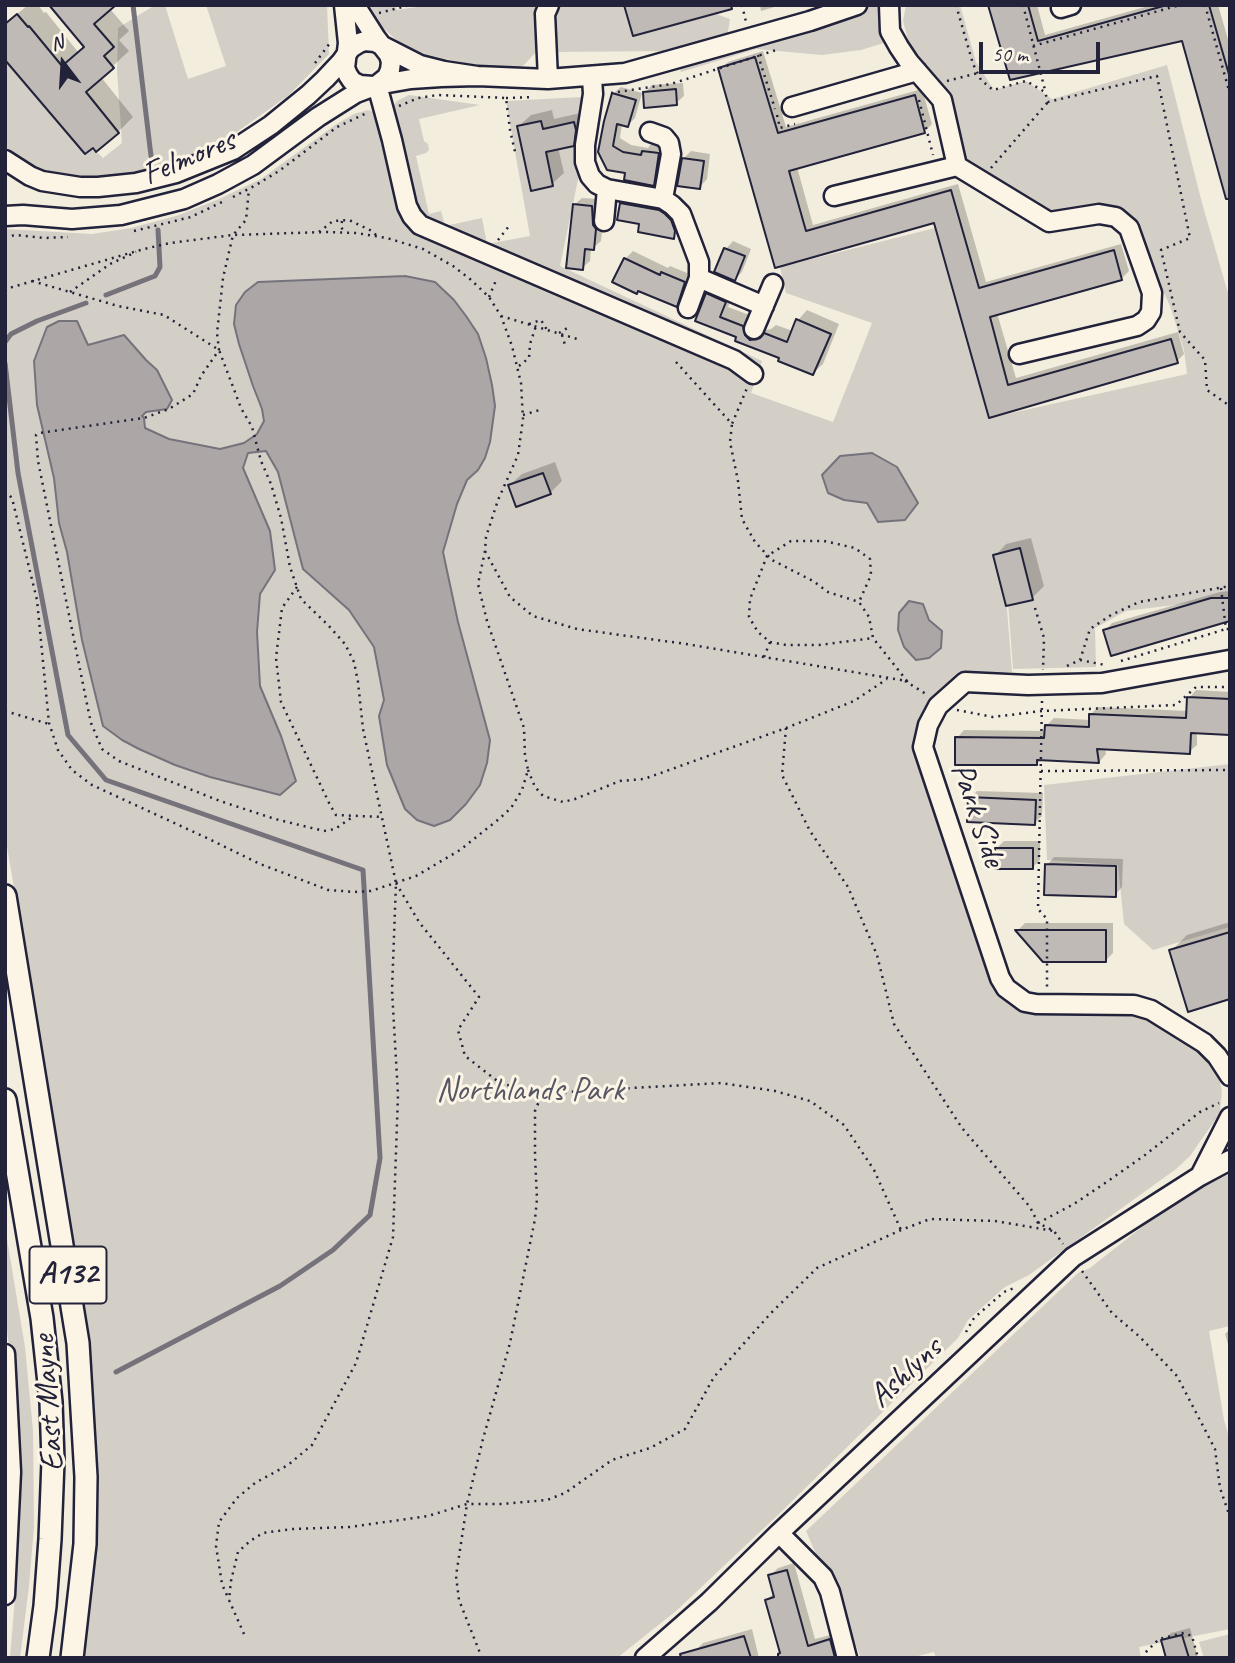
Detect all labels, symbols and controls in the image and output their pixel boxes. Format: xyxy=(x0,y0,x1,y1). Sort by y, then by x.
north arrow xyxy=(28,28,98,98)
scale bar xyxy=(983,28,1104,72)
text: N xyxy=(48,30,66,56)
text: 50 m xyxy=(992,41,1028,67)
street label: Felmores xyxy=(137,121,241,195)
street label: Park Side xyxy=(941,758,1013,872)
park label: Northlands Park xyxy=(436,1071,624,1111)
road number: A132 xyxy=(29,1246,106,1304)
street label: Ashlyns xyxy=(861,1329,951,1417)
street label: East Mayne xyxy=(24,1334,74,1472)

